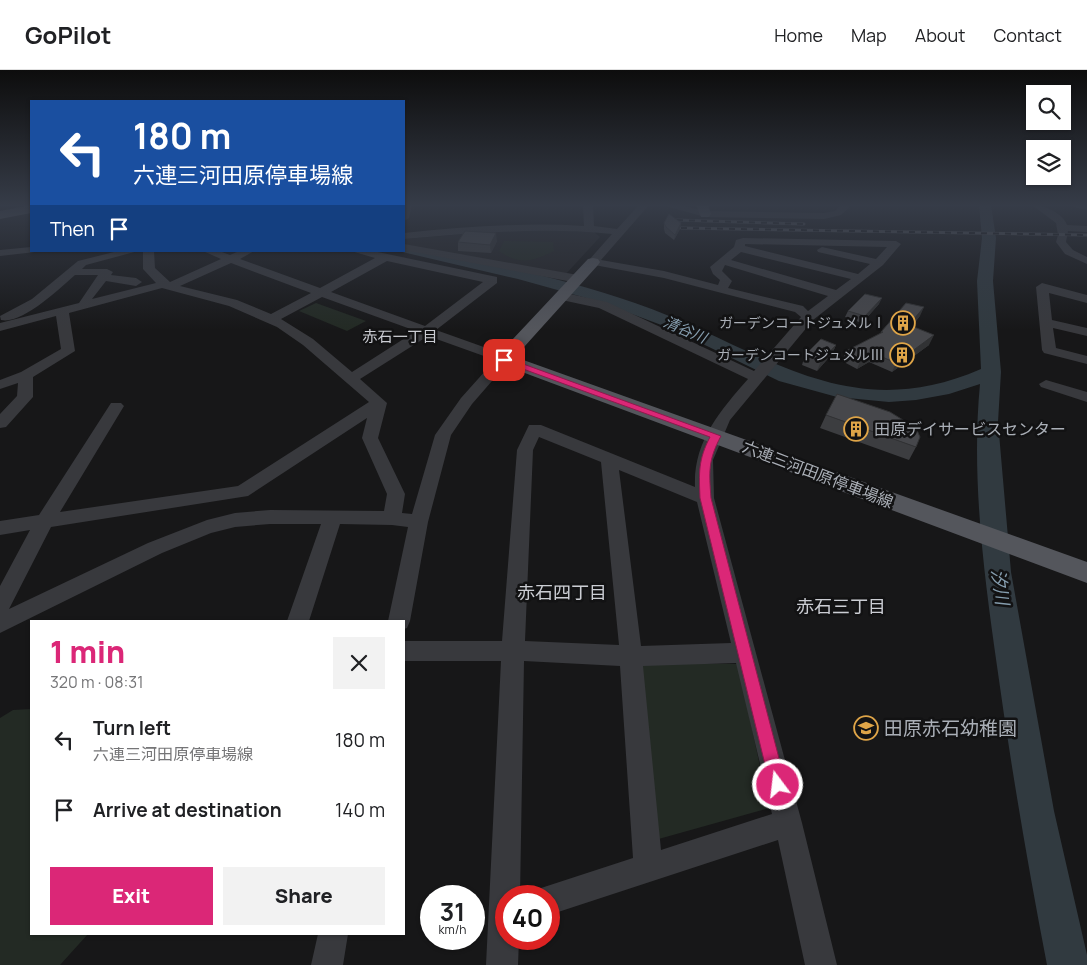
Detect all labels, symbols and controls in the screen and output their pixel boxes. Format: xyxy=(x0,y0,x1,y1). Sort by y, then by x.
text: GoPilot xyxy=(25,18,111,51)
text: Home xyxy=(774,23,823,47)
text: Map xyxy=(851,23,887,47)
text: About xyxy=(915,23,965,47)
text: Contact xyxy=(993,23,1062,47)
map controls xyxy=(1026,85,1071,185)
button: search xyxy=(1026,85,1071,130)
text: 180 m xyxy=(133,112,231,160)
icon: left xyxy=(50,120,115,185)
button: layers xyxy=(1026,140,1071,185)
text: 六連三河田原停車場線 xyxy=(133,160,353,190)
icon: arrive xyxy=(105,215,133,243)
text: Then xyxy=(50,216,95,242)
building icon: ガーデンコートジュメルⅠ xyxy=(890,310,916,336)
water label: 清谷川 xyxy=(660,311,712,349)
place label: ガーデンコートジュメルⅠ xyxy=(719,313,886,332)
district label: 赤石一丁目 xyxy=(362,326,438,347)
pin xyxy=(483,339,525,381)
building icon: ガーデンコートジュメルⅢ xyxy=(889,342,915,368)
place label: ガーデンコートジュメルⅢ xyxy=(717,345,884,364)
icon: arrive xyxy=(490,346,518,374)
building icon: 田原デイサービスセンター xyxy=(843,416,869,442)
place label: 田原デイサービスセンター xyxy=(874,418,1066,440)
street label: 六連三河田原停車場線 xyxy=(739,435,897,513)
water label: 汐川 xyxy=(987,567,1016,608)
district label: 赤石四丁目 xyxy=(517,580,607,604)
district label: 赤石三丁目 xyxy=(796,594,886,618)
text: 1 min xyxy=(50,631,125,672)
button: close xyxy=(333,637,385,689)
text: 320 m · 08:31 xyxy=(50,671,143,693)
text: Turn left xyxy=(93,715,171,741)
school or university icon: 田原赤石幼稚園 xyxy=(853,715,879,741)
place label: 田原赤石幼稚園 xyxy=(884,715,1017,741)
icon: left xyxy=(50,726,78,754)
text: 180 m xyxy=(335,727,385,753)
text: 六連三河田原停車場線 xyxy=(93,743,253,765)
position arrow xyxy=(751,758,803,810)
icon: arrive xyxy=(50,796,78,824)
text: Arrive at destination xyxy=(93,797,282,823)
text: 140 m xyxy=(335,797,385,823)
button: Exit xyxy=(50,867,213,925)
button: Share xyxy=(223,867,385,925)
speed limit sign: 40 xyxy=(495,885,560,950)
text: 31 xyxy=(440,894,465,929)
text: km/h xyxy=(439,921,466,938)

